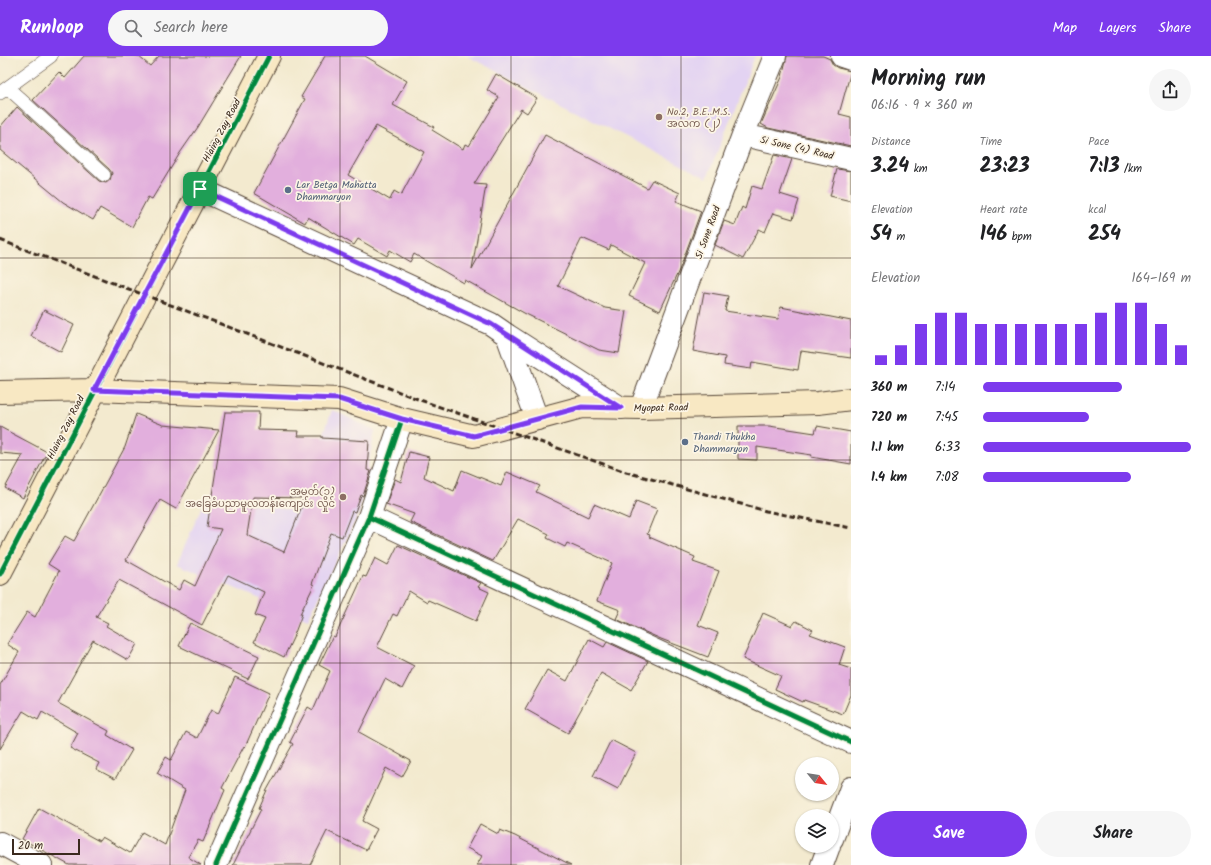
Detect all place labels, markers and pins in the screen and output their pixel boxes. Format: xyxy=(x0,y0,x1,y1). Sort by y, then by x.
place label: No.2, B.E..M.S. အလက (၂) xyxy=(667,104,730,132)
marker: No.2, B.E..M.S. အလက (၂) xyxy=(654,112,664,122)
pin xyxy=(183,172,217,206)
place label: Lar Betga Mahatta Dhammaryon xyxy=(296,177,377,205)
marker: Lar Betga Mahatta Dhammaryon xyxy=(283,185,293,195)
place label: Thandi Thukha Dhammaryon xyxy=(693,429,756,457)
marker: Thandi Thukha Dhammaryon xyxy=(680,437,690,447)
place label: အမှတ်(၁) အခြေခံပညာမူလတန်းကျောင်း လှိုင် xyxy=(185,484,335,512)
marker: အမှတ်(၁) အခြေခံပညာမူလတန်းကျောင်း လှိုင် xyxy=(338,492,348,502)

